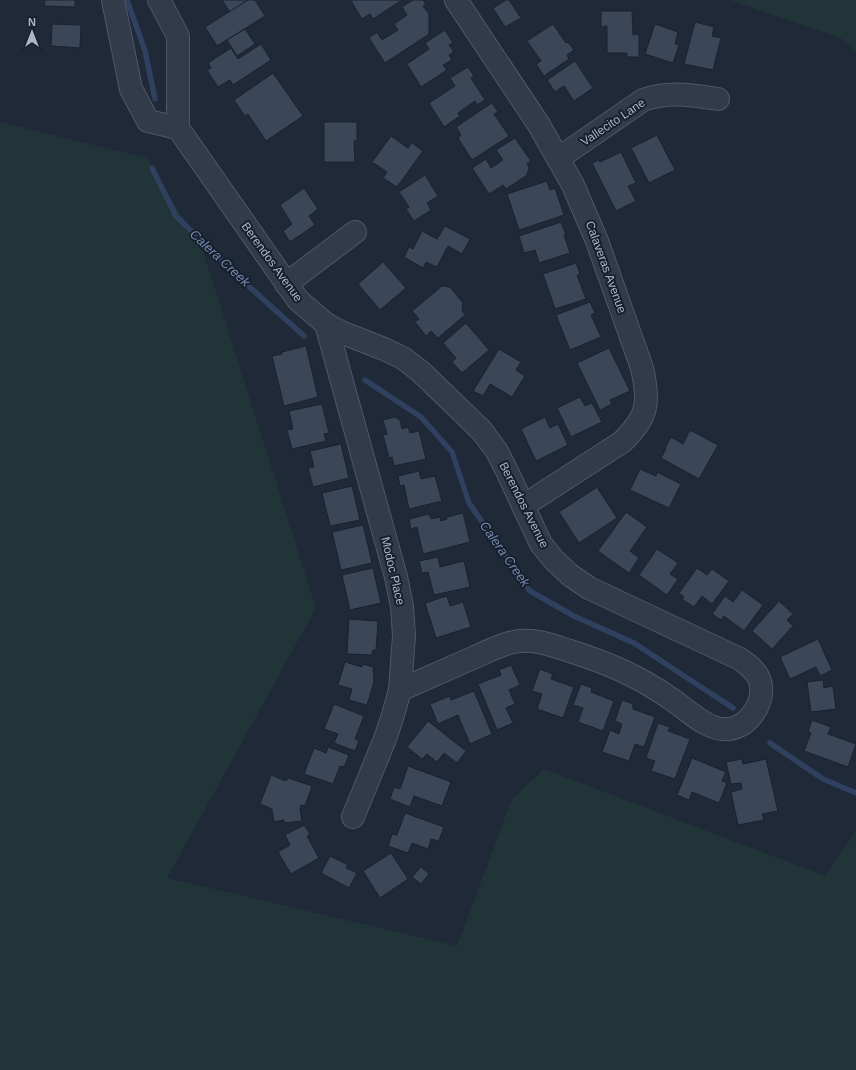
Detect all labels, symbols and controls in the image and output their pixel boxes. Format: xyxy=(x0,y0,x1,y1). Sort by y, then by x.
north arrow xyxy=(12,12,52,52)
text: N xyxy=(28,16,36,28)
street label: Vallecito Lane xyxy=(578,95,648,149)
street label: Calaveras Avenue xyxy=(583,219,629,315)
street label: Berendos Avenue xyxy=(239,220,306,305)
water label: Calera Creek xyxy=(187,226,254,291)
street label: Berendos Avenue xyxy=(496,460,552,551)
water label: Calera Creek xyxy=(477,518,534,591)
street label: Modoc Place xyxy=(378,536,408,607)

